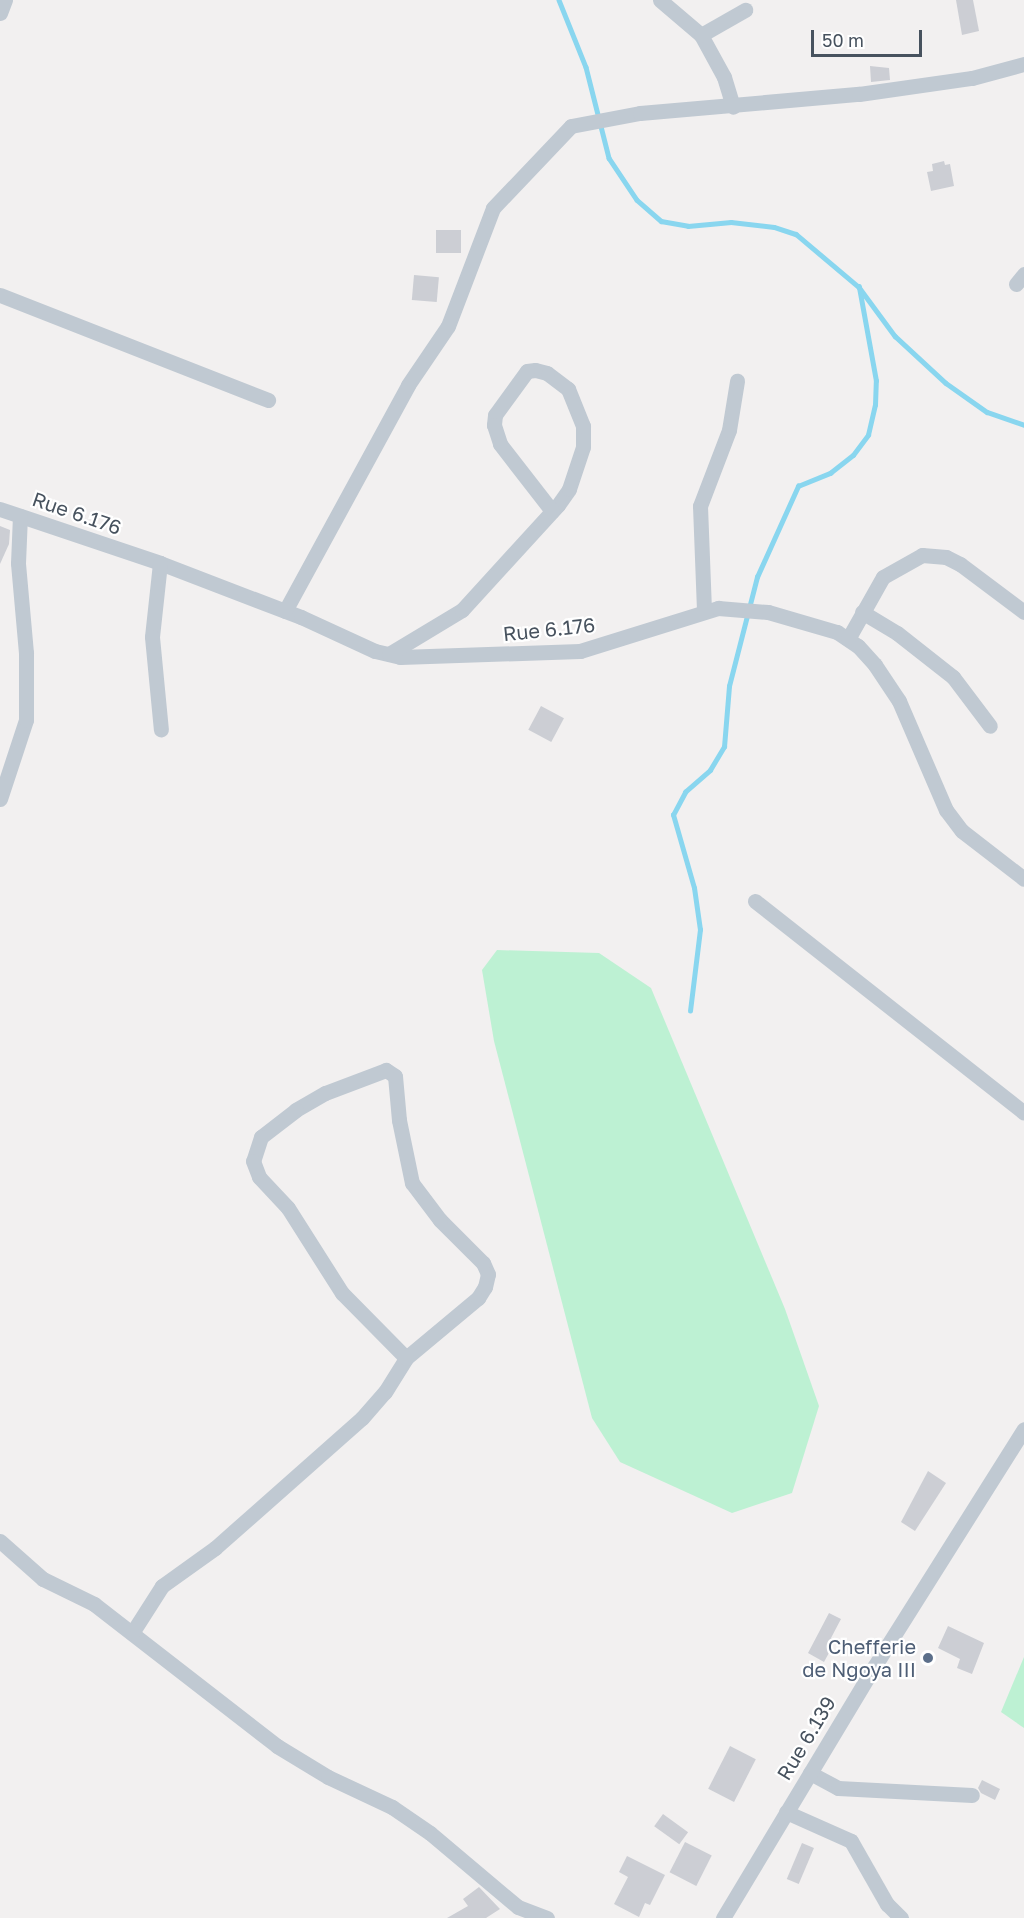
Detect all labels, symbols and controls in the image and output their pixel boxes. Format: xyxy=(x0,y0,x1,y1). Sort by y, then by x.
scale bar xyxy=(814,18,925,56)
text: 50 m xyxy=(822,29,864,51)
street label: Rue 6.176 xyxy=(29,487,125,539)
street label: Rue 6.176 xyxy=(502,612,596,646)
place label: Chefferie de Ngoya III xyxy=(802,1634,916,1681)
marker: Chefferie de Ngoya III xyxy=(921,1651,935,1665)
street label: Rue 6.139 xyxy=(772,1692,840,1784)

